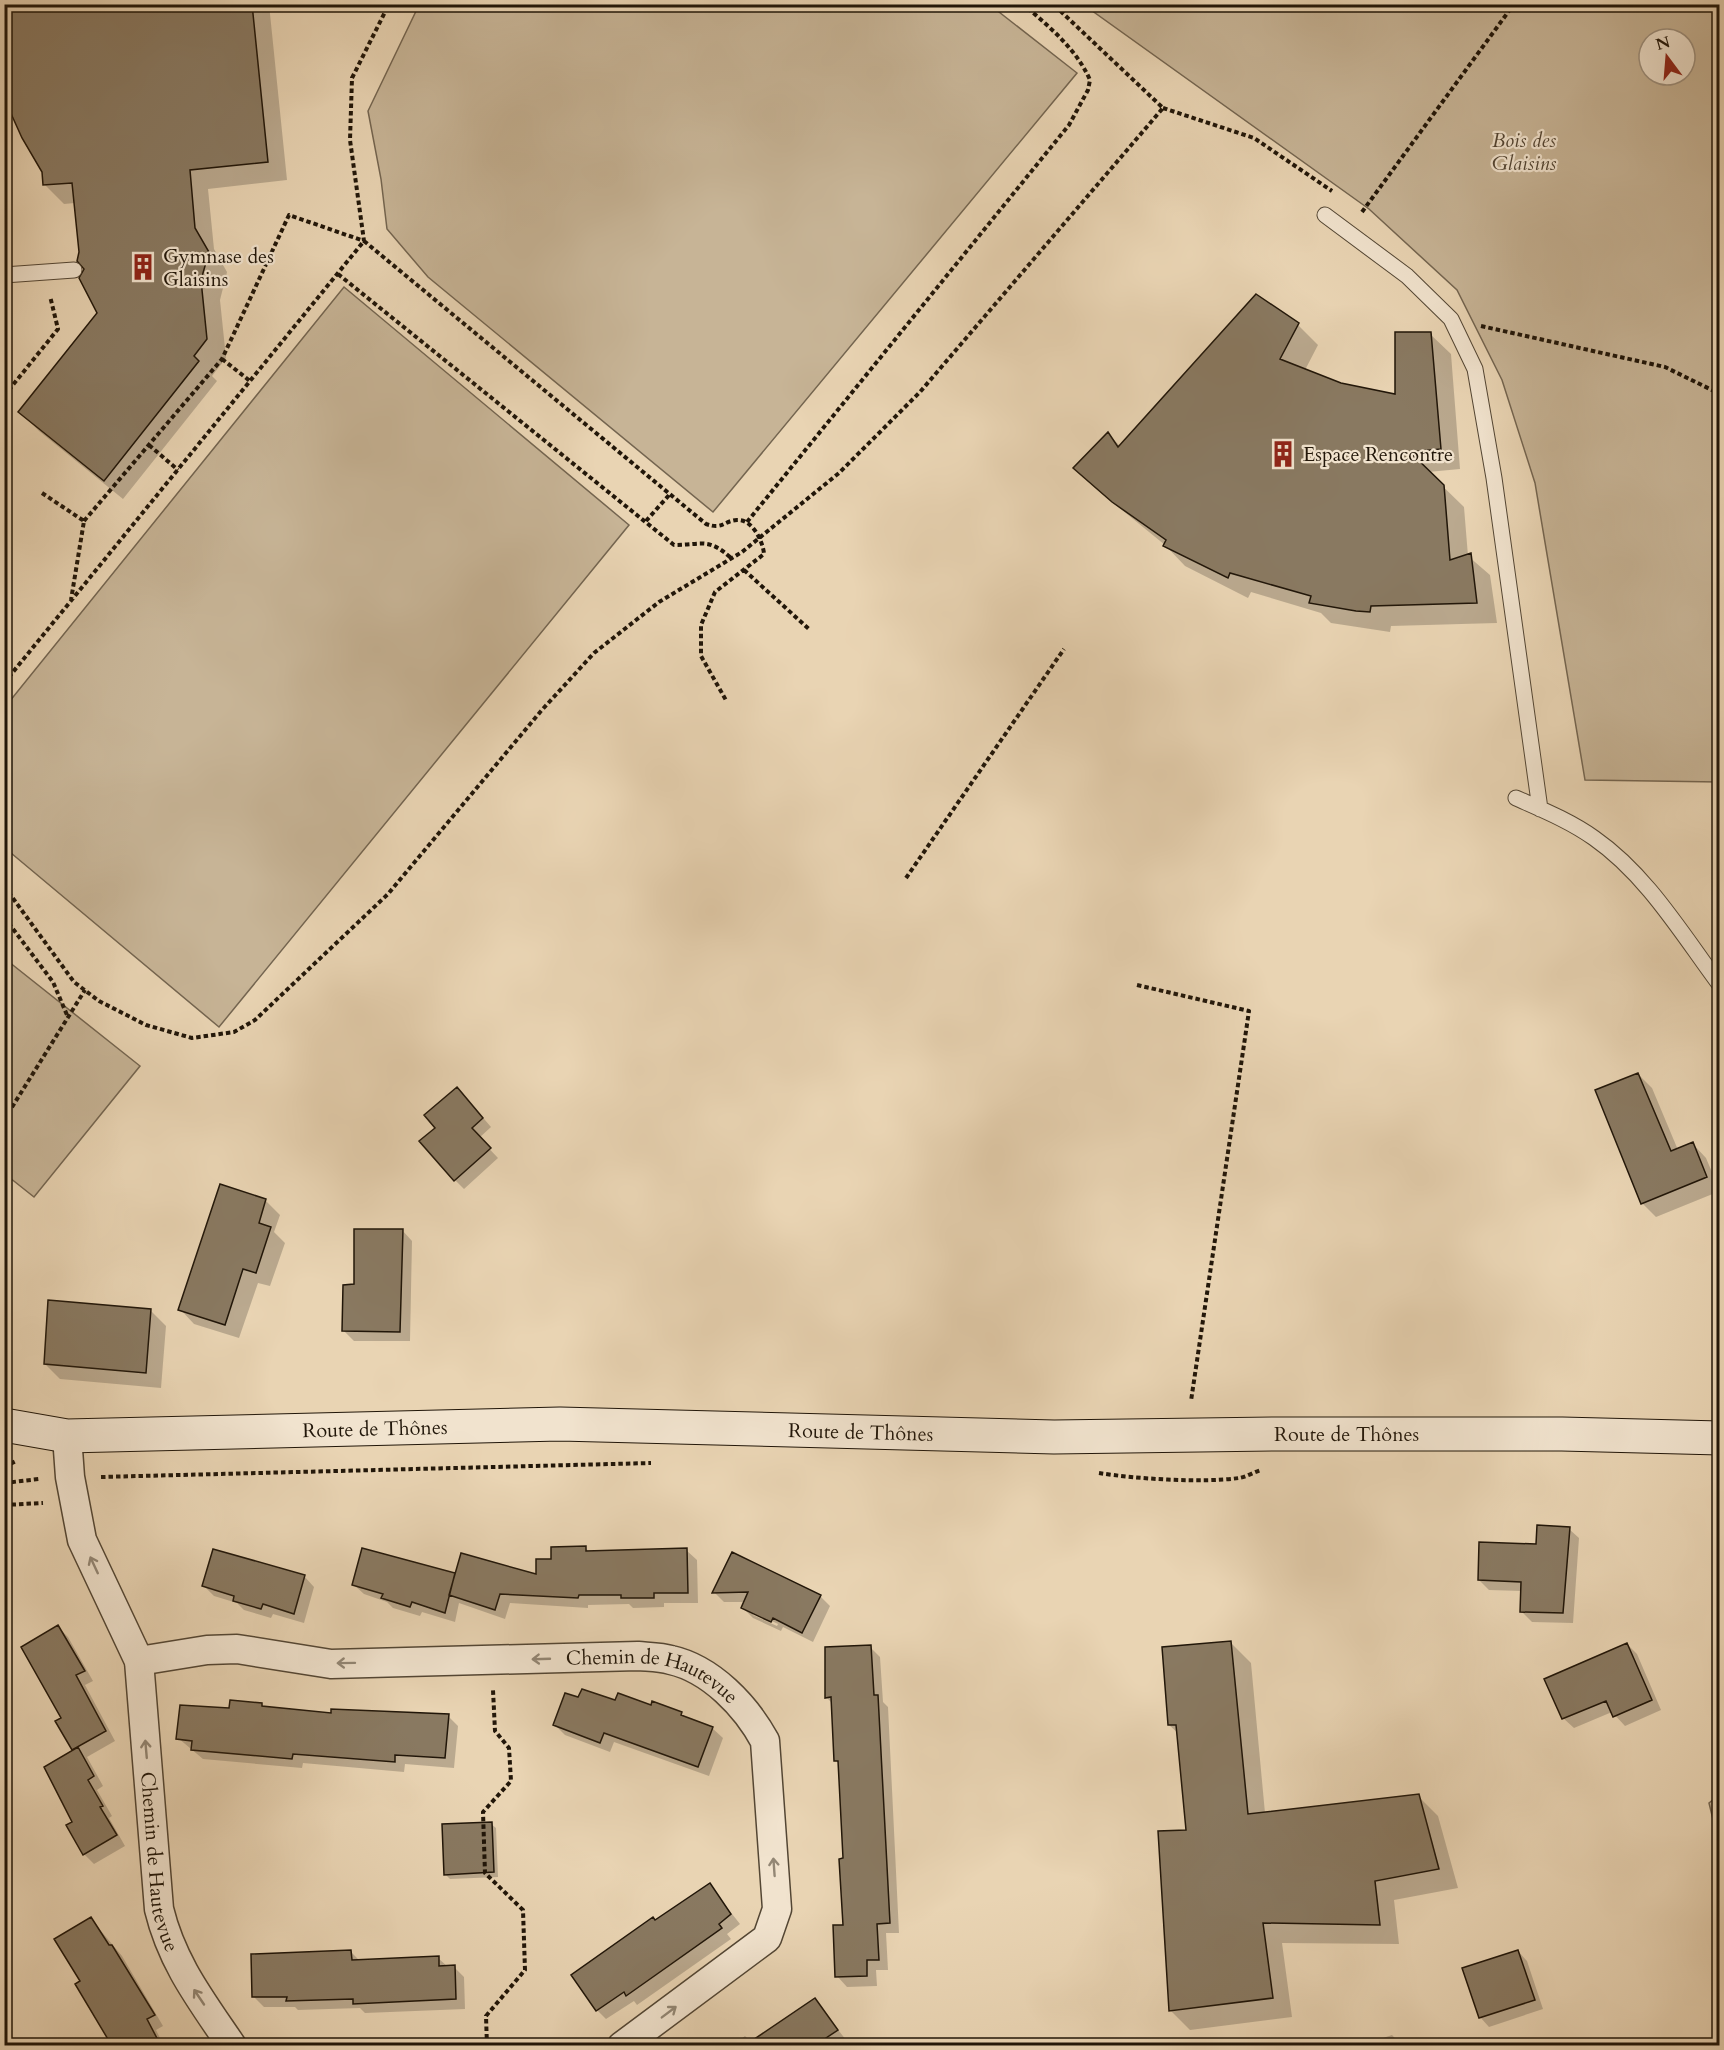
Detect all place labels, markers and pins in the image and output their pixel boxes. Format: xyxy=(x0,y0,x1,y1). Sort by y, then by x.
place label: Gymnase des Glaisins xyxy=(163,243,274,293)
building icon: Gymnase des Glaisins xyxy=(128,252,158,282)
building icon: Espace Rencontre xyxy=(1268,439,1298,469)
place label: Espace Rencontre xyxy=(1303,441,1453,468)

